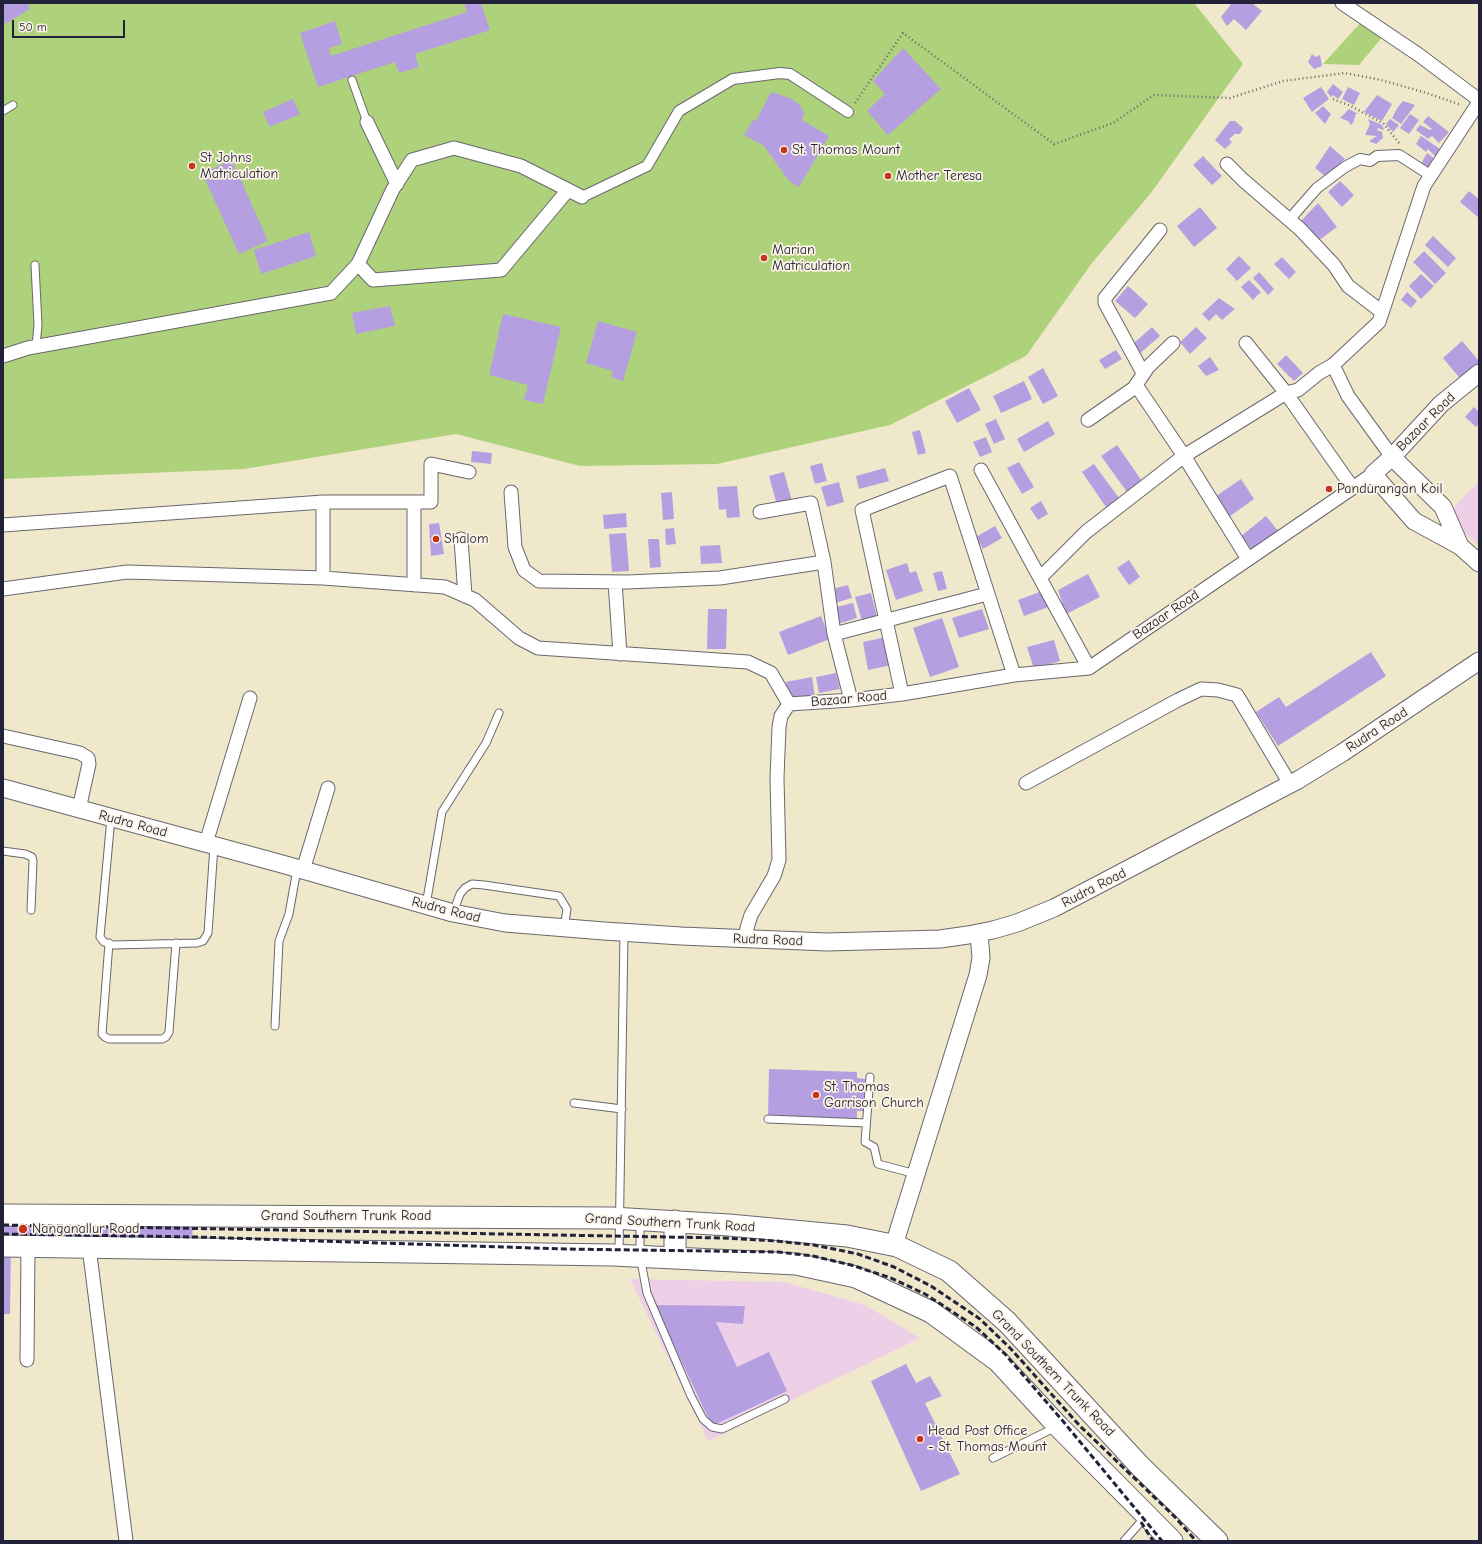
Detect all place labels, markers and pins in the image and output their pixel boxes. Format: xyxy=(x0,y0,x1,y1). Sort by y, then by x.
place label: St. Thomas Mount xyxy=(792,142,900,158)
marker: St. Thomas Mount xyxy=(779,145,789,155)
place label: St Johns Matriculation xyxy=(200,150,278,182)
marker: St Johns Matriculation xyxy=(187,161,197,171)
place label: Mother Teresa xyxy=(896,168,982,184)
marker: Mother Teresa xyxy=(883,171,893,181)
place label: Marian Matriculation xyxy=(772,242,850,274)
marker: Marian Matriculation xyxy=(759,253,769,263)
place label: Pandurangan Koil xyxy=(1337,481,1443,497)
marker: Pandurangan Koil xyxy=(1324,484,1334,494)
place label: Shalom xyxy=(444,531,489,547)
marker: Shalom xyxy=(431,534,441,544)
place label: St. Thomas Garrison Church xyxy=(824,1079,924,1112)
marker: St. Thomas Garrison Church xyxy=(811,1090,821,1100)
place label: Nanganallur Road xyxy=(32,1221,140,1237)
marker: Nanganallur Road xyxy=(17,1223,29,1235)
place label: Head Post Office - St. Thomas Mount xyxy=(928,1423,1046,1456)
marker: Head Post Office - St. Thomas Mount xyxy=(915,1434,925,1444)

